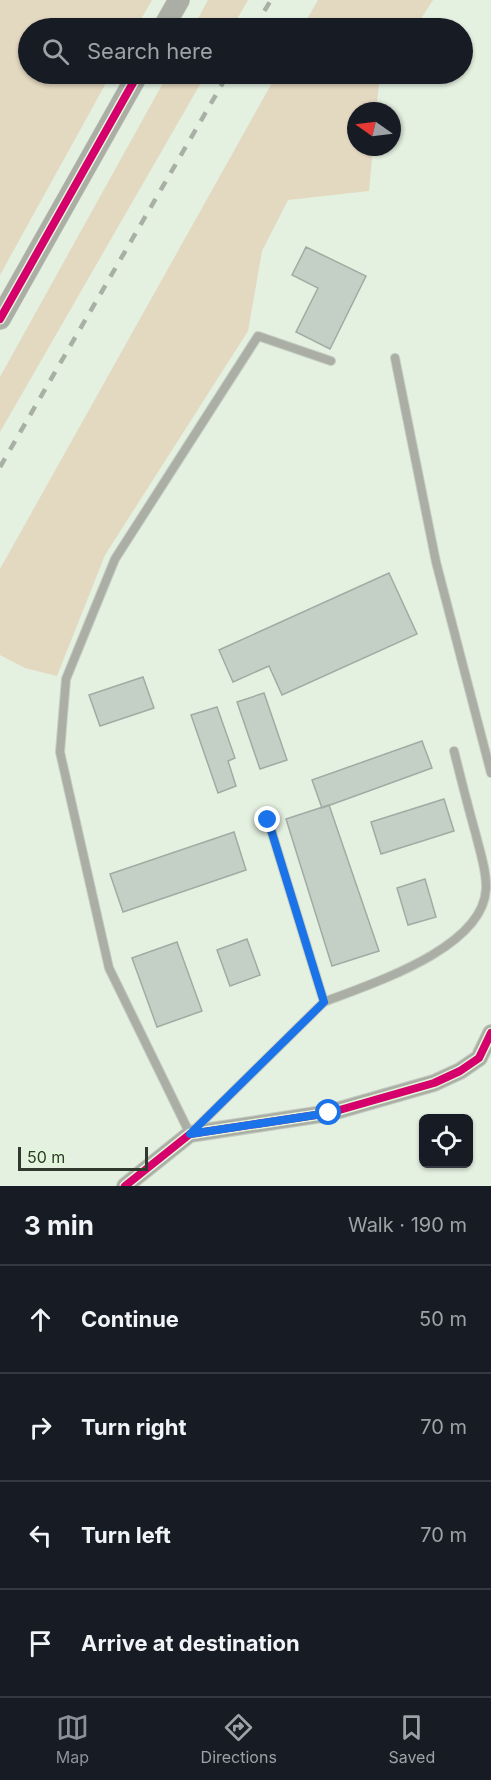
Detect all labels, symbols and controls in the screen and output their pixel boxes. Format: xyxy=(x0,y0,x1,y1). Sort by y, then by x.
search box xyxy=(18,18,473,84)
icon: search xyxy=(39,35,72,68)
text: Search here xyxy=(87,38,213,64)
north arrow xyxy=(347,102,401,156)
route end xyxy=(254,806,280,832)
route start xyxy=(315,1099,341,1125)
map controls xyxy=(419,1114,473,1168)
button: locate xyxy=(419,1114,473,1168)
scale bar xyxy=(18,1144,148,1172)
text: 50 m xyxy=(27,1147,65,1167)
text: 3 min xyxy=(24,1210,94,1241)
text: Walk · 190 m xyxy=(348,1213,467,1237)
icon: ahead xyxy=(24,1303,57,1336)
text: Continue xyxy=(81,1306,179,1332)
text: 50 m xyxy=(419,1307,467,1331)
icon: right xyxy=(24,1411,57,1444)
text: Turn right xyxy=(81,1414,187,1440)
text: 70 m xyxy=(420,1415,467,1439)
icon: left xyxy=(24,1519,57,1552)
text: Turn left xyxy=(81,1522,171,1548)
text: 70 m xyxy=(420,1523,467,1547)
icon: arrive xyxy=(24,1627,57,1660)
text: Arrive at destination xyxy=(81,1630,300,1656)
tab: Map xyxy=(56,1711,89,1767)
tab: Directions xyxy=(201,1711,277,1767)
tab: Saved xyxy=(388,1711,435,1767)

